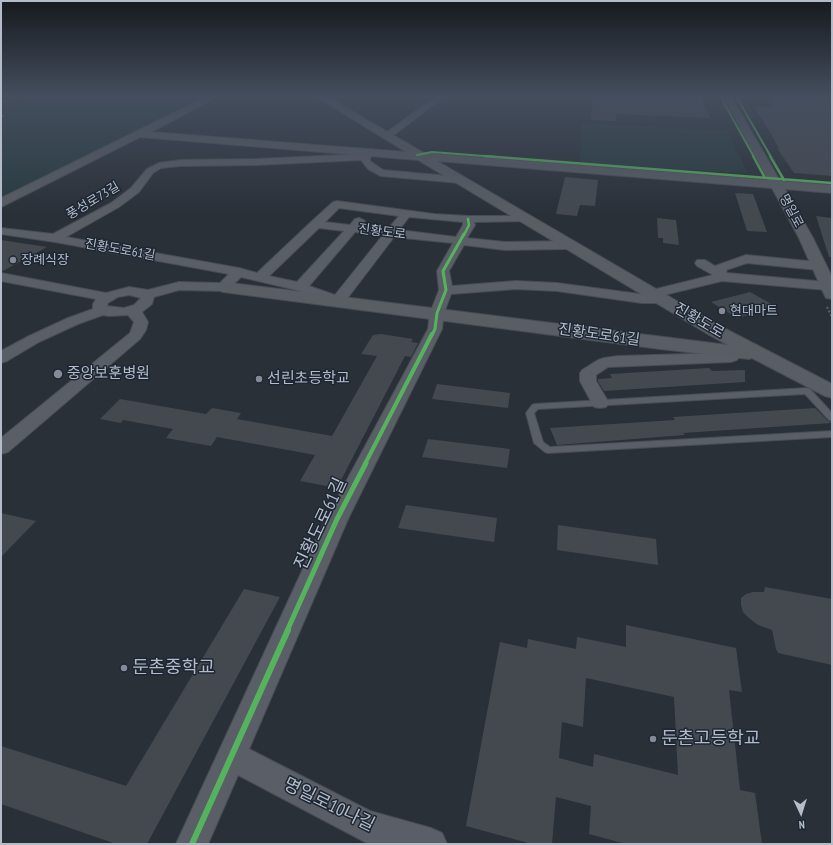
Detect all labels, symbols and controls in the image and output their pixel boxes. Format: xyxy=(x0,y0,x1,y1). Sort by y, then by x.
street label: 풍성로73길 xyxy=(63,179,123,223)
street label: 명일로 xyxy=(776,191,806,231)
street label: 진황도로 xyxy=(357,221,407,243)
street label: 진황도로61길 xyxy=(83,236,157,264)
place label: 장례식장 xyxy=(21,252,69,268)
marker: 장례식장 xyxy=(8,255,18,265)
street label: 진황도로 xyxy=(671,299,727,343)
place label: 현대마트 xyxy=(730,303,778,319)
marker: 현대마트 xyxy=(717,306,727,316)
street label: 진황도로61길 xyxy=(557,320,641,350)
place label: 중앙보훈병원 xyxy=(67,365,150,383)
marker: 중앙보훈병원 xyxy=(52,368,64,380)
place label: 선린초등학교 xyxy=(267,370,350,388)
marker: 선린초등학교 xyxy=(254,374,264,384)
street label: 진황도로61길 xyxy=(290,475,352,573)
place label: 둔촌중학교 xyxy=(132,657,215,679)
marker: 둔촌중학교 xyxy=(119,663,129,673)
place label: 둔촌고등학교 xyxy=(661,728,760,750)
marker: 둔촌고등학교 xyxy=(648,734,658,744)
street label: 명일로10나길 xyxy=(280,774,378,836)
north arrow xyxy=(781,793,821,833)
text: N xyxy=(798,818,805,832)

